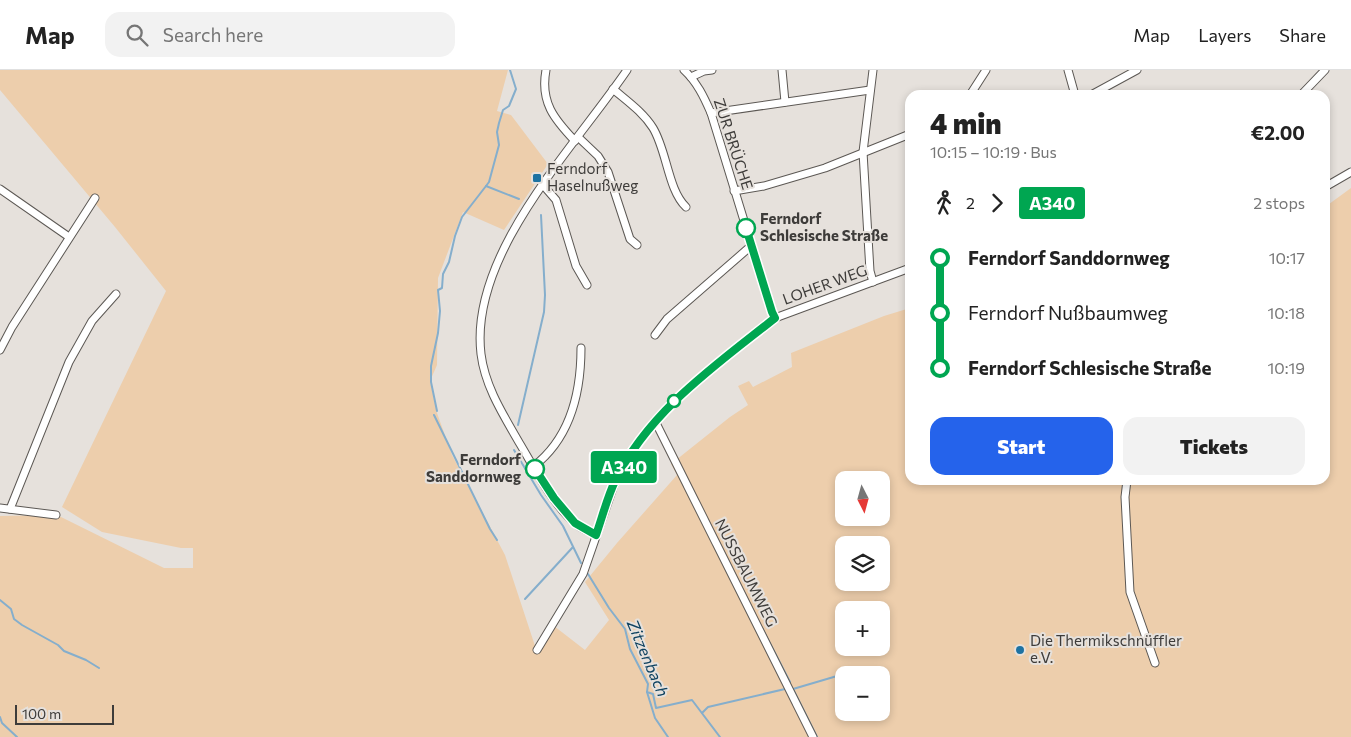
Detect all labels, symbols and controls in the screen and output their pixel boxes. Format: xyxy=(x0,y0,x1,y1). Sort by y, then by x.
search box xyxy=(105,12,455,57)
text: Map xyxy=(25,20,75,49)
icon: search xyxy=(123,21,151,49)
text: Search here xyxy=(163,23,263,46)
text: Map xyxy=(1133,24,1170,46)
text: Layers xyxy=(1198,24,1251,46)
text: Share xyxy=(1279,24,1326,46)
street label: ZUR BRÜCHE xyxy=(711,96,757,192)
text: 4 min xyxy=(930,106,1002,140)
text: €2.00 xyxy=(1251,121,1305,144)
text: 10:15 – 10:19 · Bus xyxy=(930,142,1057,161)
place label: Ferndorf Haselnußweg xyxy=(547,159,638,194)
marker: Ferndorf Haselnußweg xyxy=(531,172,543,184)
icon: walk xyxy=(930,189,958,217)
icon: forward xyxy=(983,189,1011,217)
text: A340 xyxy=(1029,192,1075,214)
text: 2 xyxy=(966,193,975,212)
text: 2 stops xyxy=(1253,193,1305,212)
place label: Ferndorf Schlesische Straße xyxy=(760,209,888,244)
marker: Ferndorf Schlesische Straße xyxy=(736,218,756,238)
text: Ferndorf Sanddornweg xyxy=(968,246,1170,269)
text: 10:17 xyxy=(1269,248,1305,267)
street label: LOHER WEG xyxy=(780,260,869,308)
text: Ferndorf Nußbaumweg xyxy=(968,301,1168,324)
text: 10:18 xyxy=(1267,303,1305,322)
text: Ferndorf Schlesische Straße xyxy=(968,356,1211,379)
text: 10:19 xyxy=(1267,358,1305,377)
unlabelled marker xyxy=(667,394,681,408)
button: Start xyxy=(930,417,1113,475)
button: Tickets xyxy=(1123,417,1305,475)
place label: Ferndorf Sanddornweg xyxy=(426,450,522,485)
line badge: A340 xyxy=(589,451,659,483)
text: A340 xyxy=(601,456,647,478)
marker: Ferndorf Sanddornweg xyxy=(525,459,545,479)
north arrow xyxy=(835,471,890,526)
map controls xyxy=(835,471,890,721)
street label: NUSSBAUMWEG xyxy=(712,515,782,630)
button: layers xyxy=(835,536,890,591)
button: + xyxy=(835,601,890,656)
water label: Zitzenbach xyxy=(623,616,673,699)
place label: Die Thermikschnüffler e.V. xyxy=(1030,631,1182,666)
marker: Die Thermikschnüffler e.V. xyxy=(1014,644,1026,656)
button: − xyxy=(835,666,890,721)
scale bar xyxy=(15,702,114,725)
text: 100 m xyxy=(22,705,61,722)

